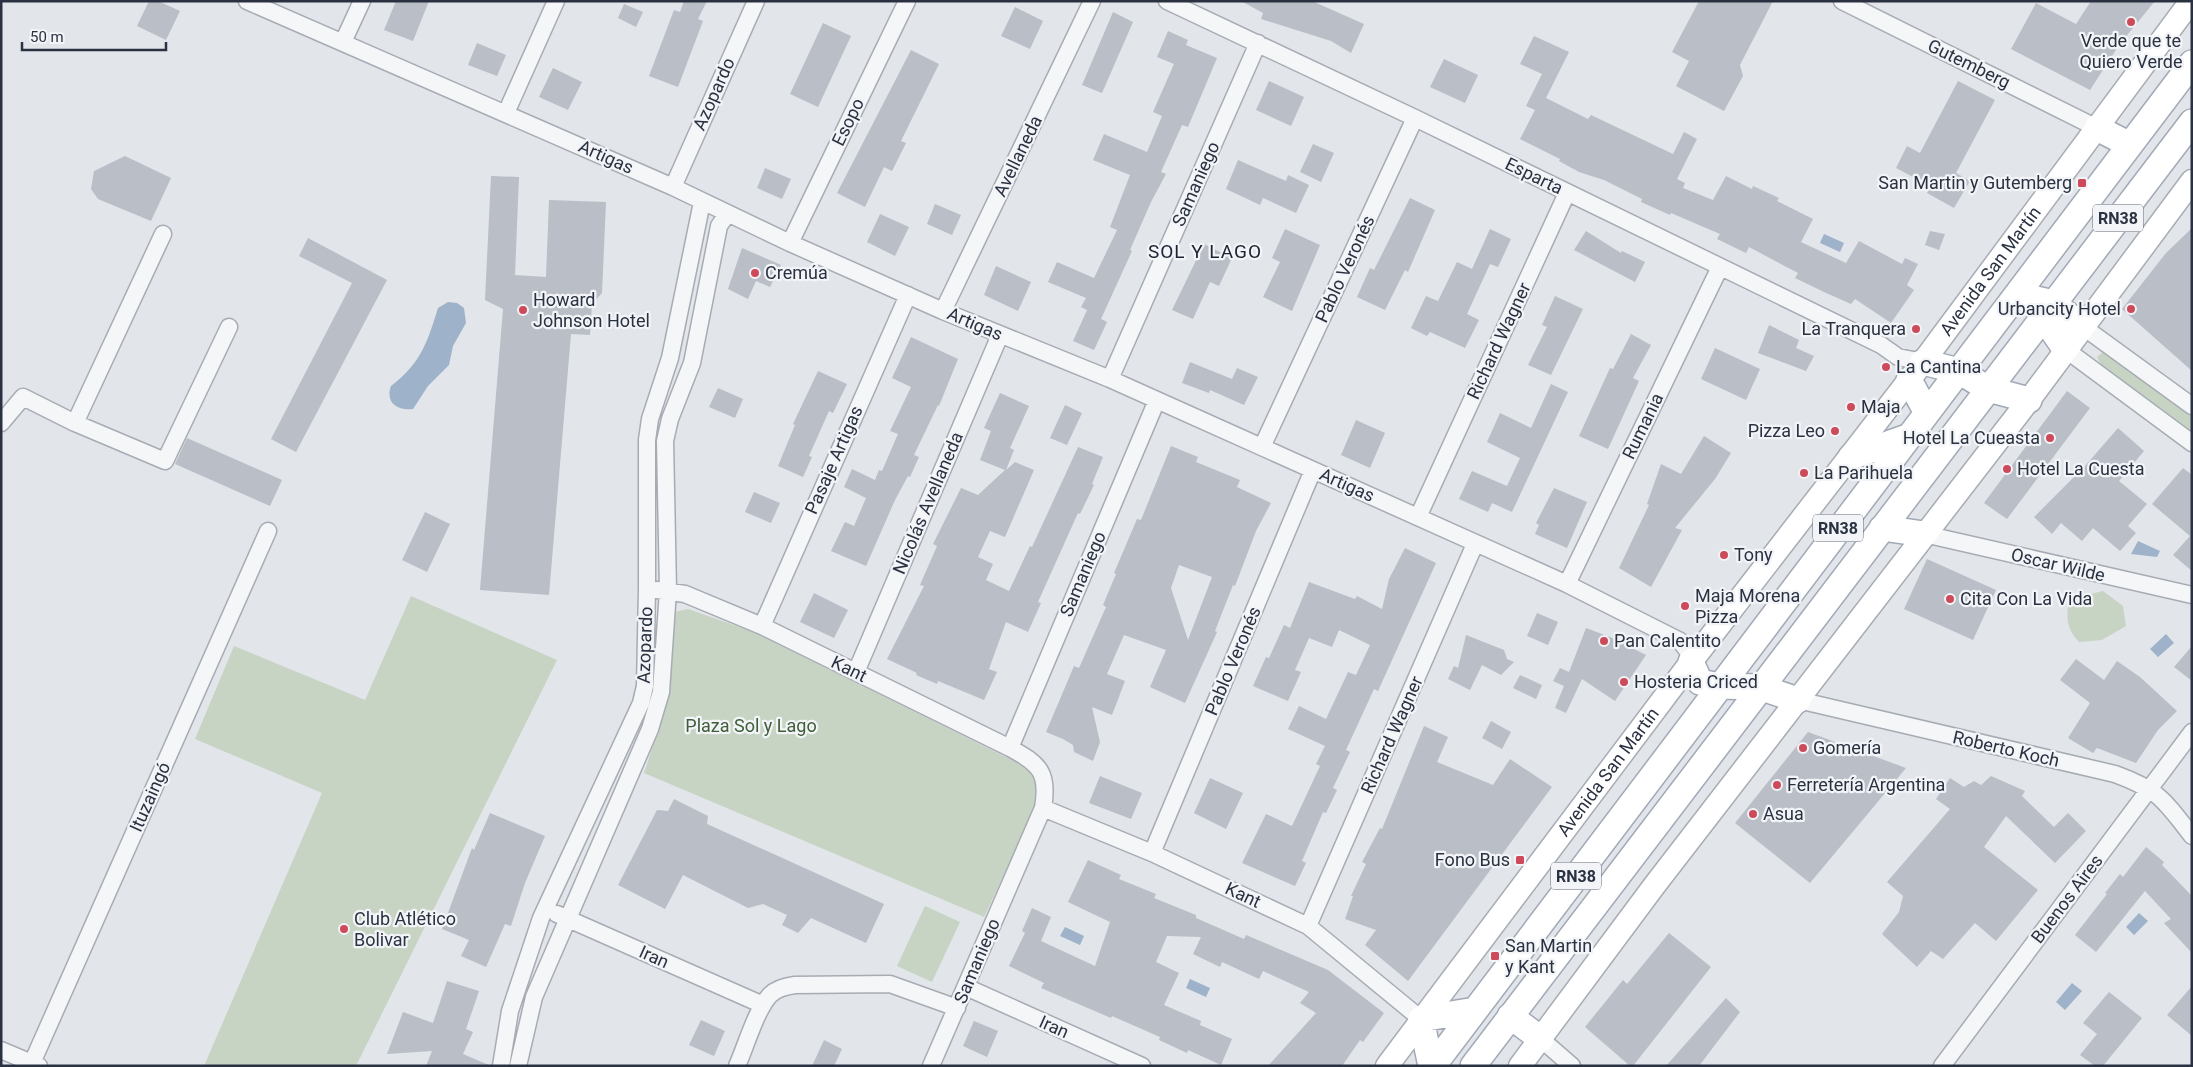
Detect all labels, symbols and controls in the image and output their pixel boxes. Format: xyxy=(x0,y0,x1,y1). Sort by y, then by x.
marker: Verde que te Quiero Verde xyxy=(2125,16,2137,28)
scale bar xyxy=(22,20,166,52)
text: 50 m xyxy=(30,28,64,46)
place label: Verde que te Quiero Verde xyxy=(2079,30,2183,72)
street label: Gutemberg xyxy=(1925,35,2014,93)
street label: Azopardo xyxy=(688,54,739,133)
street label: Esopo xyxy=(827,95,868,149)
street label: Avellaneda xyxy=(989,112,1046,200)
street label: Artigas xyxy=(576,135,637,178)
street label: Samaniego xyxy=(1168,138,1223,229)
street label: Esparta xyxy=(1502,153,1567,198)
place label: San Martin y Gutemberg xyxy=(1878,172,2072,193)
marker: San Martin y Gutemberg xyxy=(2076,177,2088,189)
street label: Avenida San Martín xyxy=(1935,202,2045,340)
road number: RN38 xyxy=(2093,204,2143,232)
street label: Pablo Veronés xyxy=(1311,212,1379,326)
district label: SOL Y LAGO xyxy=(1148,240,1262,263)
place label: Cremúa xyxy=(765,262,828,283)
marker: Cremúa xyxy=(749,267,761,279)
street label: Richard Wagner xyxy=(1462,279,1535,402)
place label: Howard Johnson Hotel xyxy=(533,289,650,331)
place label: Urbancity Hotel xyxy=(1998,298,2121,319)
street label: Artigas xyxy=(945,303,1006,344)
marker: Urbancity Hotel xyxy=(2125,303,2137,315)
marker: Howard Johnson Hotel xyxy=(517,304,529,316)
place label: La Tranquera xyxy=(1802,318,1906,339)
marker: La Tranquera xyxy=(1910,323,1922,335)
place label: La Cantina xyxy=(1896,356,1981,377)
marker: La Cantina xyxy=(1880,361,1892,373)
street label: Rumania xyxy=(1618,389,1667,462)
place label: Maja xyxy=(1861,396,1901,417)
marker: Maja xyxy=(1845,401,1857,413)
street label: Pasaje Artigas xyxy=(800,402,867,517)
place label: Pizza Leo xyxy=(1748,420,1825,441)
marker: Pizza Leo xyxy=(1829,425,1841,437)
place label: Hotel La Cueasta xyxy=(1903,427,2040,448)
street label: Nicolás Avellaneda xyxy=(888,429,967,577)
marker: Hotel La Cueasta xyxy=(2044,432,2056,444)
place label: Hotel La Cuesta xyxy=(2017,458,2145,479)
place label: La Parihuela xyxy=(1814,462,1913,483)
street label: Artigas xyxy=(1317,463,1378,506)
marker: Hotel La Cuesta xyxy=(2001,463,2013,475)
marker: La Parihuela xyxy=(1798,467,1810,479)
road number: RN38 xyxy=(1813,514,1863,542)
street label: Samaniego xyxy=(1055,528,1110,619)
street label: Oscar Wilde xyxy=(2009,543,2107,586)
place label: Tony xyxy=(1734,544,1773,565)
marker: Tony xyxy=(1718,549,1730,561)
place label: Maja Morena Pizza xyxy=(1695,585,1800,627)
place label: Cita Con La Vida xyxy=(1960,588,2092,609)
marker: Cita Con La Vida xyxy=(1944,593,1956,605)
marker: Maja Morena Pizza xyxy=(1679,600,1691,612)
street label: Pablo Veronés xyxy=(1200,603,1265,718)
street label: Azopardo xyxy=(633,606,656,684)
place label: Pan Calentito xyxy=(1614,630,1721,651)
marker: Pan Calentito xyxy=(1598,635,1610,647)
street label: Kant xyxy=(828,651,871,686)
place label: Hosteria Criced xyxy=(1634,671,1758,692)
street label: Richard Wagner xyxy=(1356,673,1427,797)
marker: Hosteria Criced xyxy=(1618,676,1630,688)
street label: Avenida San Martín xyxy=(1553,703,1663,840)
park label: Plaza Sol y Lago xyxy=(685,715,817,736)
street label: Roberto Koch xyxy=(1951,726,2061,771)
place label: Gomería xyxy=(1813,737,1881,758)
marker: Gomería xyxy=(1797,742,1809,754)
street label: Ituzaingó xyxy=(125,759,174,835)
place label: Ferretería Argentina xyxy=(1787,774,1945,795)
marker: Ferretería Argentina xyxy=(1771,779,1783,791)
place label: Asua xyxy=(1763,803,1804,824)
marker: Asua xyxy=(1747,808,1759,820)
place label: Fono Bus xyxy=(1435,849,1510,870)
street label: Buenos Aires xyxy=(2026,850,2107,947)
marker: Fono Bus xyxy=(1514,854,1526,866)
road number: RN38 xyxy=(1551,862,1601,889)
street label: Kant xyxy=(1222,877,1264,912)
place label: Club Atlético Bolivar xyxy=(354,908,456,950)
street label: Samaniego xyxy=(949,915,1004,1006)
marker: Club Atlético Bolivar xyxy=(338,923,350,935)
place label: San Martin y Kant xyxy=(1505,935,1592,977)
street label: Iran xyxy=(636,941,672,972)
marker: San Martin y Kant xyxy=(1489,950,1501,962)
street label: Iran xyxy=(1036,1011,1072,1042)

